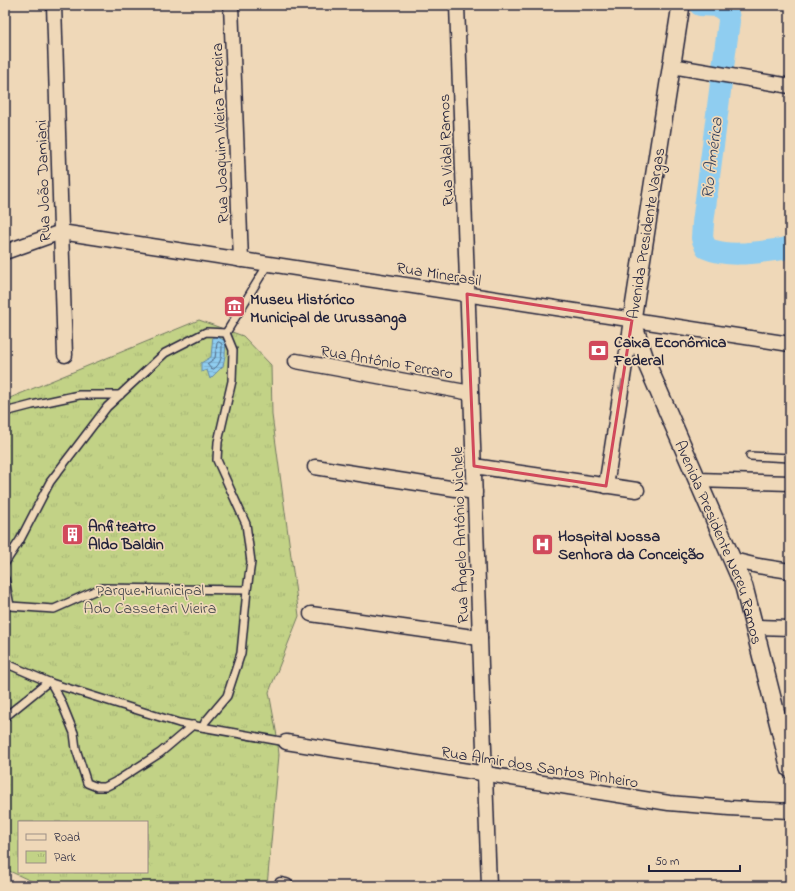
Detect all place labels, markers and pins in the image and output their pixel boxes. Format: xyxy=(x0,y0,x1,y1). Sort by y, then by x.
place label: Museu Histórico Municipal de Urussanga xyxy=(250,288,407,331)
museum icon: Museu Histórico Municipal de Urussanga xyxy=(222,294,248,320)
place label: Caixa Econômica Federal xyxy=(613,331,727,373)
bank icon: Caixa Econômica Federal xyxy=(585,337,611,363)
place label: Anfiteatro Aldo Baldin xyxy=(88,515,164,557)
building icon: Anfiteatro Aldo Baldin xyxy=(60,521,86,547)
place label: Hospital Nossa Senhora da Conceição xyxy=(558,525,704,567)
hospital icon: Hospital Nossa Senhora da Conceição xyxy=(529,531,555,557)

